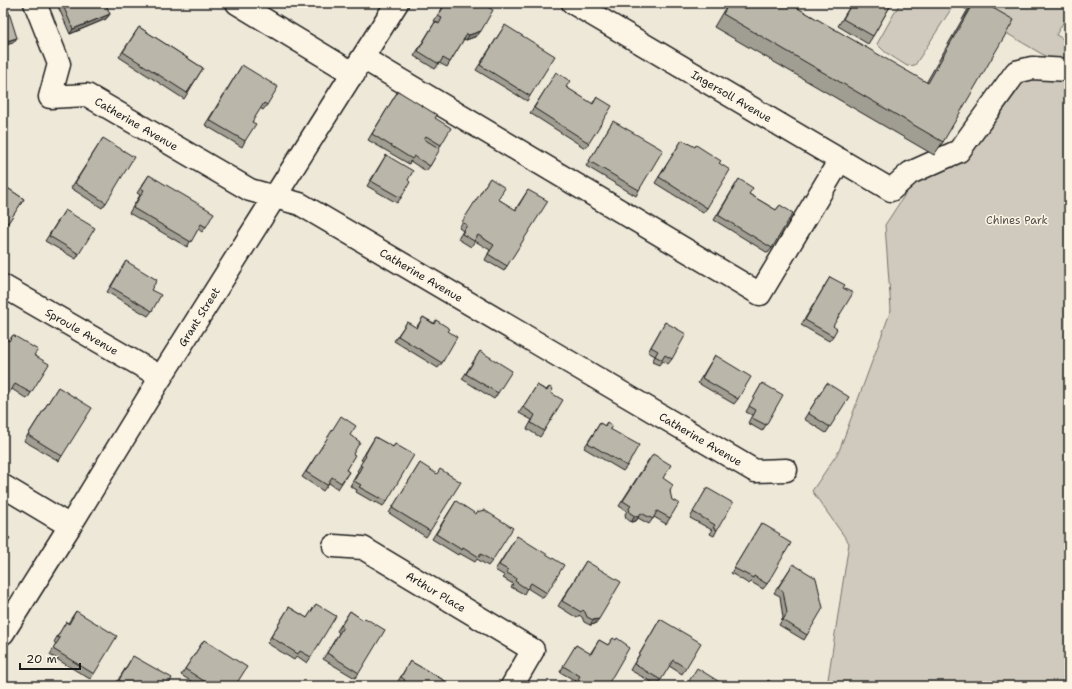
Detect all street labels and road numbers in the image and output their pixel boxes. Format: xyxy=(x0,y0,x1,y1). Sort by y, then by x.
street label: Ingersoll Avenue xyxy=(688,67,774,126)
street label: Catherine Avenue xyxy=(92,94,181,154)
street label: Catherine Avenue xyxy=(377,245,465,306)
street label: Grant Street xyxy=(175,284,224,350)
street label: Sproule Avenue xyxy=(42,305,121,359)
street label: Catherine Avenue xyxy=(656,409,745,470)
street label: Arthur Place xyxy=(403,568,468,616)

